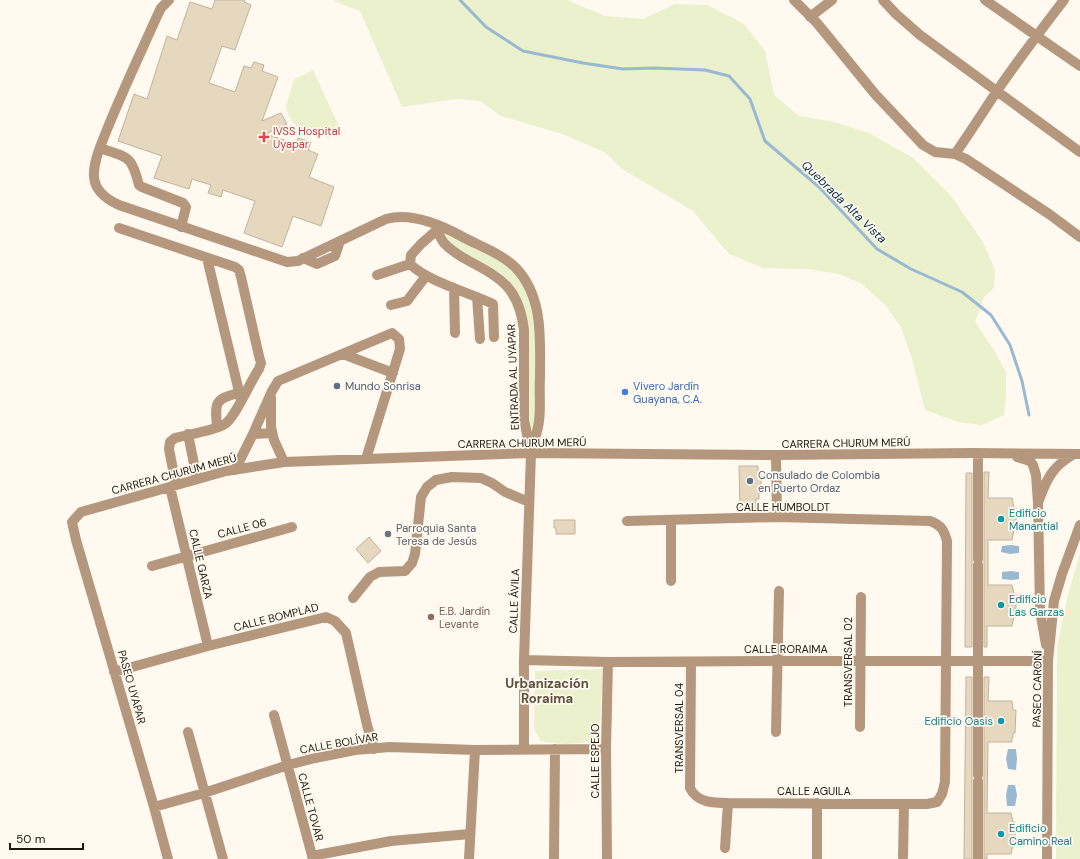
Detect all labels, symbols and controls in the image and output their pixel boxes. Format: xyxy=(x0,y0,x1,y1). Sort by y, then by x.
place label: IVSS Hospital Uyapar xyxy=(273,124,340,151)
marker: IVSS Hospital Uyapar xyxy=(258,131,270,143)
water label: Quebrada Alta Vista xyxy=(798,157,890,247)
street label: ENTRADA AL UYAPAR xyxy=(504,324,522,430)
place label: Mundo Sonrisa xyxy=(345,379,421,393)
place label: Vivero Jardín Guayana, C.A. xyxy=(633,379,702,406)
marker: Mundo Sonrisa xyxy=(332,381,342,391)
marker: Vivero Jardín Guayana, C.A. xyxy=(620,387,630,397)
street label: CARRERA CHURUM MERÚ xyxy=(458,435,586,451)
street label: CARRERA CHURUM MERÚ xyxy=(782,435,910,451)
street label: CARRERA CHURUM MERÚ xyxy=(110,451,238,497)
place label: Consulado de Colombia en Puerto Ordaz xyxy=(758,468,880,495)
marker: Consulado de Colombia en Puerto Ordaz xyxy=(745,476,755,486)
street label: CALLE HUMBOLDT xyxy=(736,500,830,514)
place label: Edificio Manantial xyxy=(1009,506,1058,533)
marker: Edificio Manantial xyxy=(996,514,1006,524)
street label: CALLE 06 xyxy=(216,515,268,541)
place label: Parroquia Santa Teresa de Jesús xyxy=(396,521,477,548)
street label: CALLE GARZA xyxy=(186,528,216,600)
marker: Parroquia Santa Teresa de Jesús xyxy=(383,529,393,539)
street label: CALLE ÁVILA xyxy=(506,568,522,634)
place label: Edificio Las Garzas xyxy=(1009,592,1064,619)
street label: CALLE BOMPLAD xyxy=(232,600,320,634)
marker: Edificio Las Garzas xyxy=(996,600,1006,610)
place label: E.B. Jardín Levante xyxy=(439,604,490,631)
marker: E.B. Jardín Levante xyxy=(426,612,436,622)
street label: TRANSVERSAL 02 xyxy=(841,617,855,707)
street label: CALLE RORAIMA xyxy=(744,642,828,656)
street label: PASEO UYAPAR xyxy=(115,648,149,726)
street label: PASEO CARONÍ xyxy=(1029,650,1045,728)
district label: Urbanización Roraima xyxy=(505,675,589,707)
street label: TRANSVERSAL 04 xyxy=(672,682,686,773)
place label: Edificio Oasis xyxy=(924,714,993,728)
marker: Edificio Oasis xyxy=(996,716,1006,726)
street label: CALLE ESPEJO xyxy=(588,724,602,798)
street label: CALLE BOLÍVAR xyxy=(299,729,379,757)
street label: CALLE TOVAR xyxy=(295,771,327,843)
street label: CALLE AGUILA xyxy=(777,784,851,798)
place label: Edificio Camino Real xyxy=(1009,821,1072,848)
scale bar xyxy=(10,825,83,851)
marker: Edificio Camino Real xyxy=(996,829,1006,839)
text: 50 m xyxy=(16,831,45,847)

